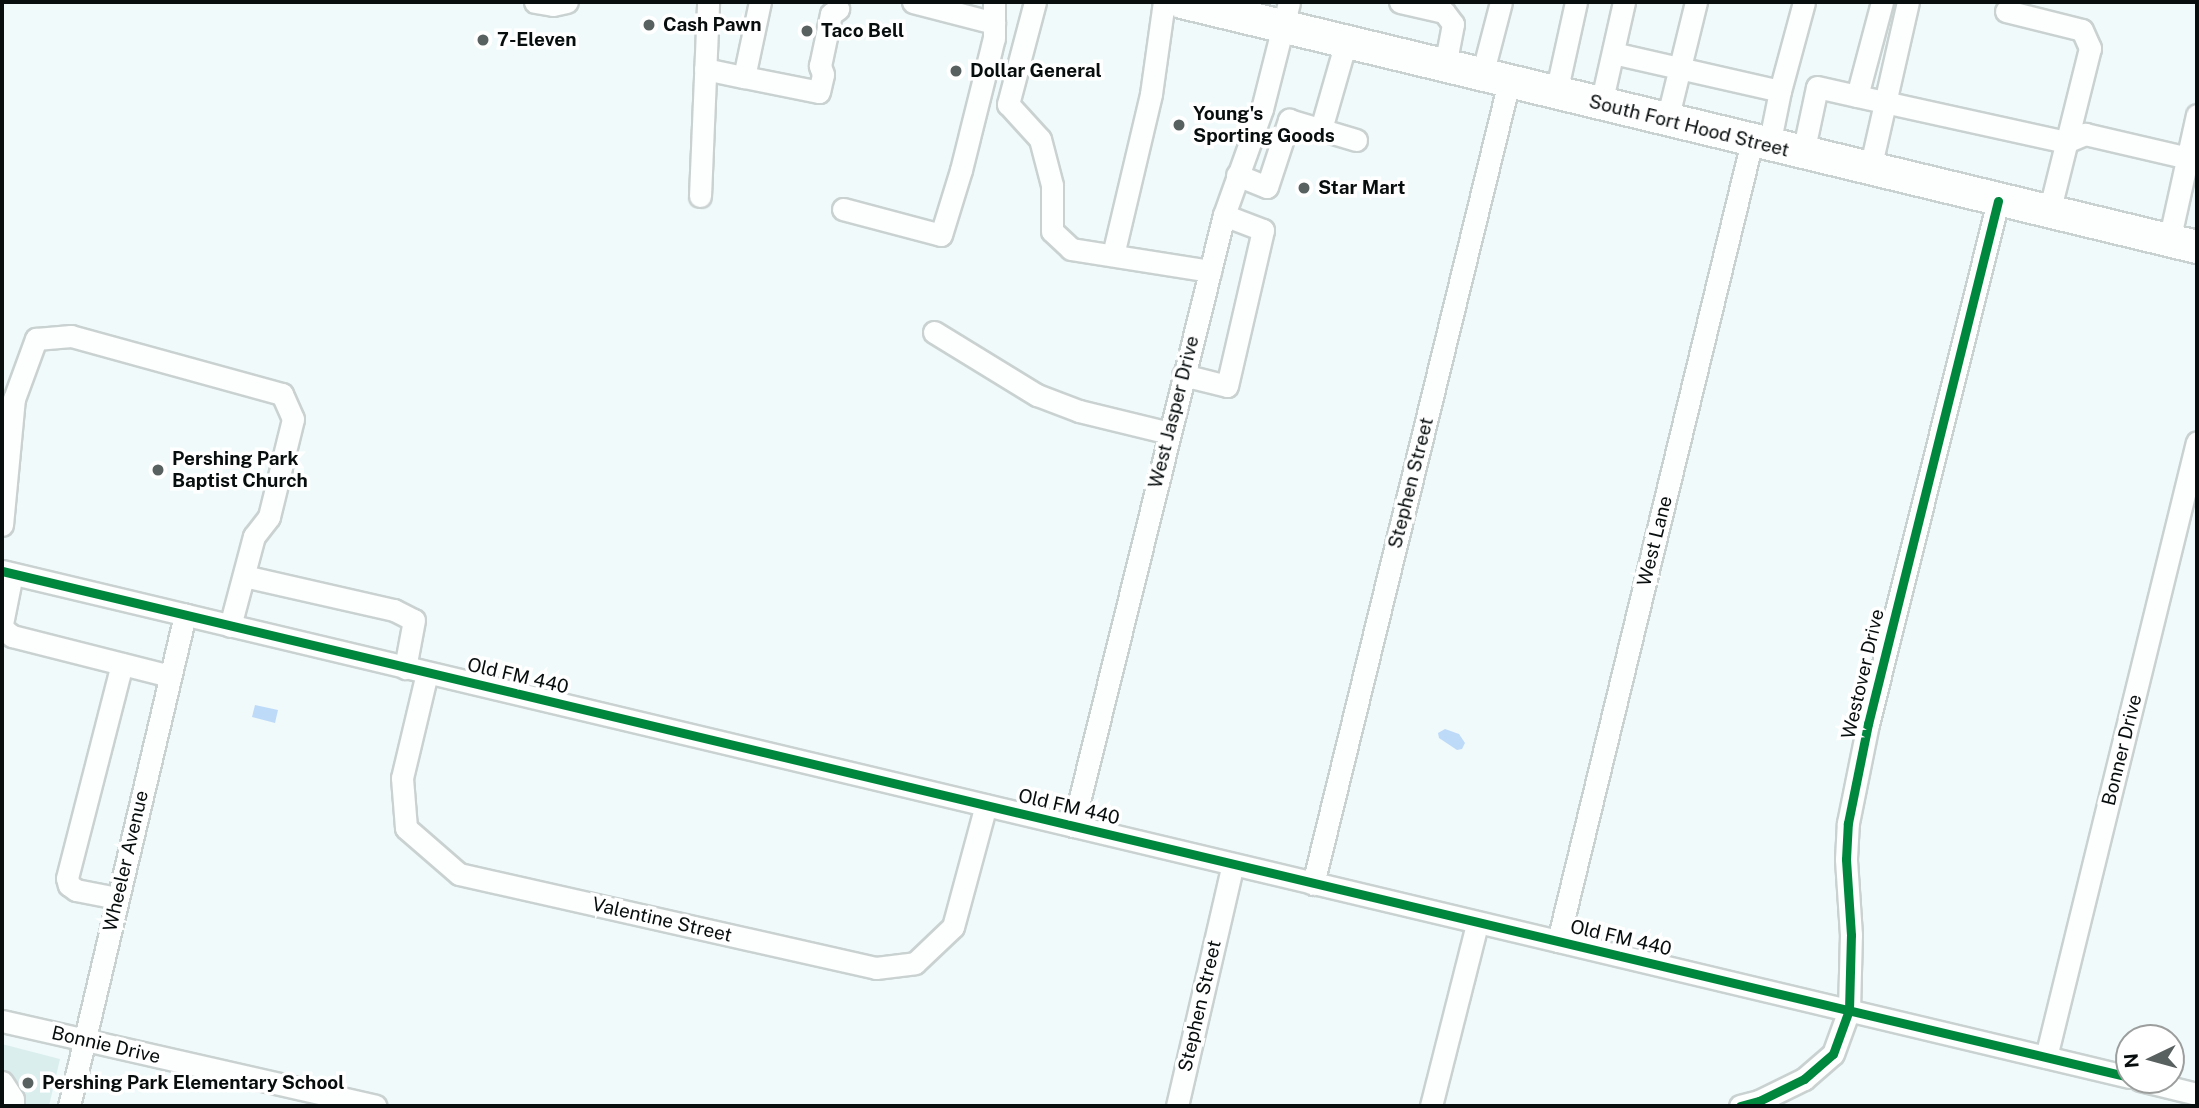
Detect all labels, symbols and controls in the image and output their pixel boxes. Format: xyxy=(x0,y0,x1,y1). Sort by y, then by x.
place label: Cash Pawn xyxy=(663,14,761,36)
marker: Cash Pawn xyxy=(641,17,657,33)
place label: Taco Bell xyxy=(821,20,904,42)
marker: Taco Bell xyxy=(799,23,815,39)
place label: 7-Eleven xyxy=(497,29,576,51)
marker: 7-Eleven xyxy=(475,32,491,48)
place label: Dollar General xyxy=(970,60,1102,82)
marker: Dollar General xyxy=(948,63,964,79)
street label: South Fort Hood Street xyxy=(1586,90,1792,162)
place label: Young's Sporting Goods xyxy=(1193,103,1335,147)
marker: Young's Sporting Goods xyxy=(1171,117,1187,133)
place label: Star Mart xyxy=(1318,177,1405,199)
marker: Star Mart xyxy=(1296,180,1312,196)
street label: West Jasper Drive xyxy=(1144,333,1204,491)
street label: Stephen Street xyxy=(1384,415,1438,551)
place label: Pershing Park Baptist Church xyxy=(172,448,308,492)
marker: Pershing Park Baptist Church xyxy=(150,462,166,478)
street label: West Lane xyxy=(1633,493,1677,589)
street label: Westover Drive xyxy=(1837,607,1889,741)
street label: Old FM 440 xyxy=(465,653,571,699)
street label: Bonner Drive xyxy=(2097,692,2147,808)
street label: Old FM 440 xyxy=(1016,784,1122,830)
street label: Wheeler Avenue xyxy=(99,788,153,934)
street label: Valentine Street xyxy=(590,893,734,947)
street label: Old FM 440 xyxy=(1568,915,1674,961)
street label: Stephen Street xyxy=(1174,938,1226,1074)
street label: Bonnie Drive xyxy=(49,1021,163,1069)
north arrow xyxy=(2115,1024,2185,1094)
text: N xyxy=(2119,1052,2143,1069)
place label: Pershing Park Elementary School xyxy=(42,1072,345,1094)
marker: Pershing Park Elementary School xyxy=(20,1075,36,1091)

